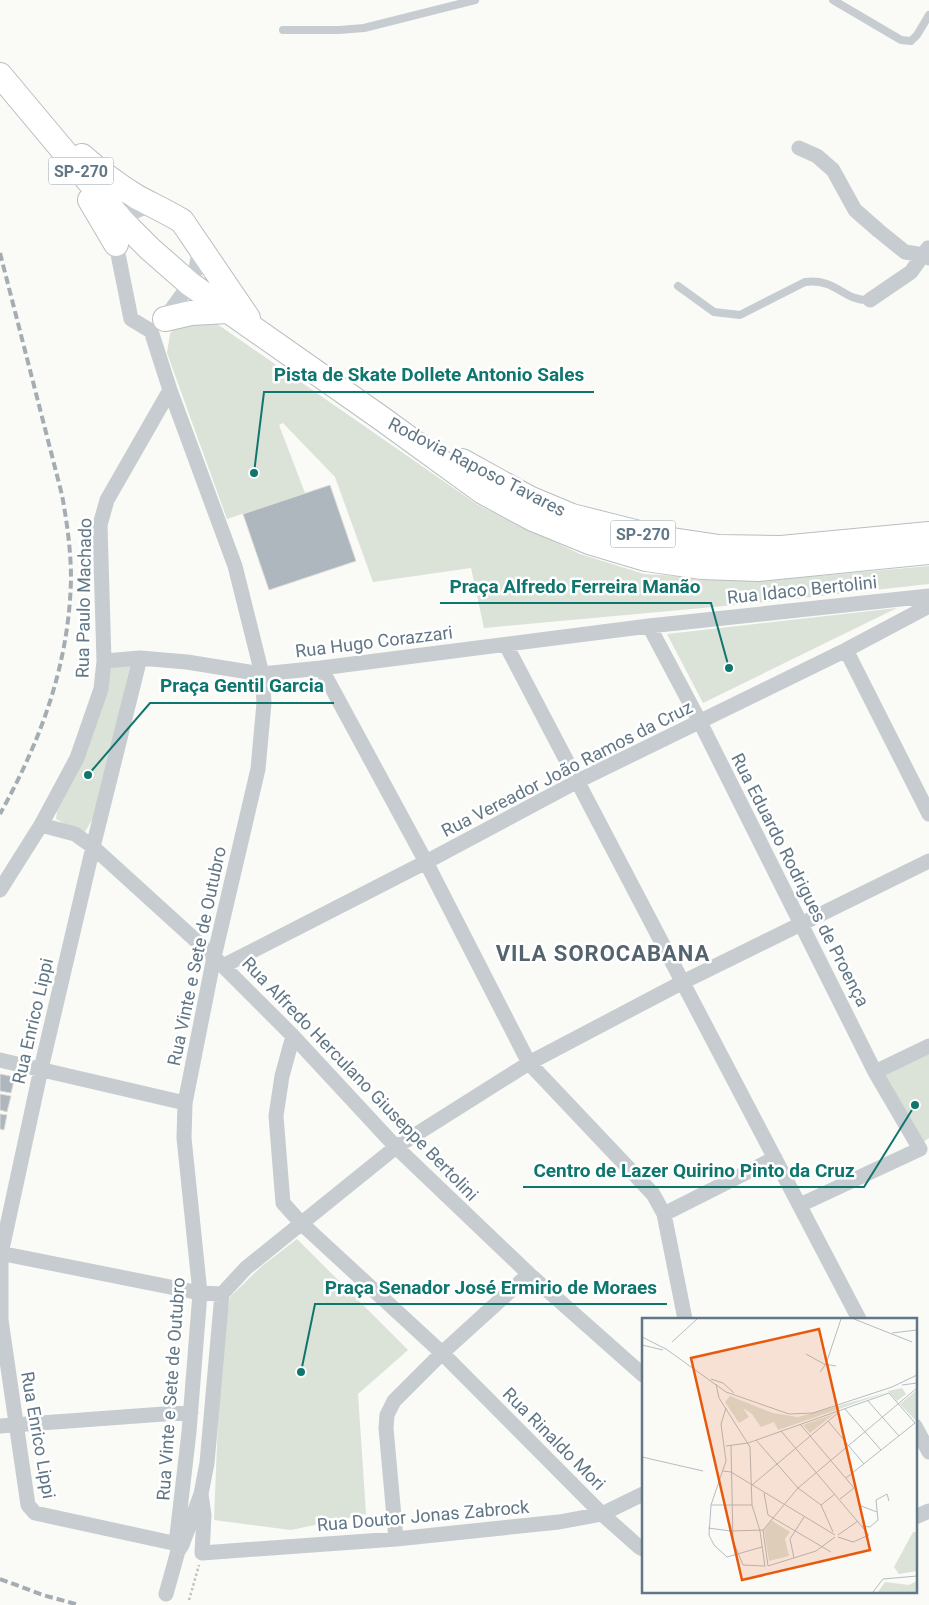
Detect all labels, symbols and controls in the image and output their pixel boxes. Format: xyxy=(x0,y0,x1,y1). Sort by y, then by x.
road number: SP-270 xyxy=(48,158,114,185)
callout: Pista de Skate Dollete Antonio Sales xyxy=(264,358,594,392)
text: Pista de Skate Dollete Antonio Sales xyxy=(274,363,584,386)
street label: Rodovia Raposo Tavares xyxy=(385,413,570,521)
street label: Rua Paulo Machado xyxy=(72,518,95,678)
road number: SP-270 xyxy=(610,520,676,548)
callout: Praça Alfredo Ferreira Manão xyxy=(440,569,711,603)
street label: Rua Idaco Bertolini xyxy=(726,571,878,608)
text: Praça Alfredo Ferreira Manão xyxy=(449,575,701,598)
street label: Rua Hugo Corazzari xyxy=(294,621,454,662)
callout: Praça Gentil Garcia xyxy=(150,669,334,703)
text: Praça Gentil Garcia xyxy=(160,674,324,697)
street label: Rua Vereador João Ramos da Cruz xyxy=(438,696,696,841)
street label: Rua Eduardo Rodrigues de Proença xyxy=(727,749,874,1010)
street label: Rua Vinte e Sete de Outubro xyxy=(163,844,230,1067)
district label: VILA SOROCABANA xyxy=(496,941,710,966)
street label: Rua Alfredo Herculano Giuseppe Bertolini xyxy=(238,952,483,1205)
street label: Rua Enrico Lippi xyxy=(8,956,57,1086)
callout: Centro de Lazer Quirino Pinto da Cruz xyxy=(523,1153,864,1187)
text: Centro de Lazer Quirino Pinto da Cruz xyxy=(533,1159,855,1182)
callout: Praça Senador José Ermirio de Moraes xyxy=(315,1270,667,1304)
text: Praça Senador José Ermirio de Moraes xyxy=(325,1276,657,1299)
street label: Rua Vinte e Sete de Outubro xyxy=(152,1277,189,1501)
inset map xyxy=(642,1318,916,1592)
street label: Rua Enrico Lippi xyxy=(17,1370,60,1500)
street label: Rua Rinaldo Mori xyxy=(499,1383,610,1494)
street label: Rua Doutor Jonas Zabrock xyxy=(316,1496,531,1535)

